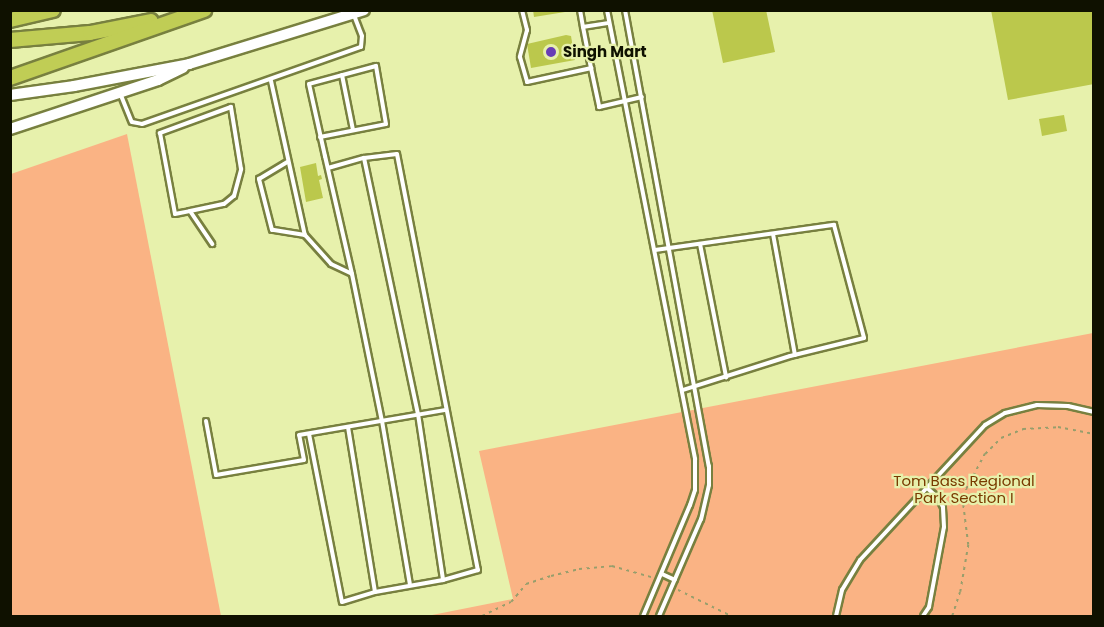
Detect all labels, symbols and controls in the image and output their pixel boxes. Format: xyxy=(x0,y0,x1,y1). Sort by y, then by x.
place label: Singh Mart xyxy=(563,43,647,61)
marker: Singh Mart xyxy=(544,45,558,59)
park label: Tom Bass Regional Park Section I xyxy=(893,471,1035,506)

